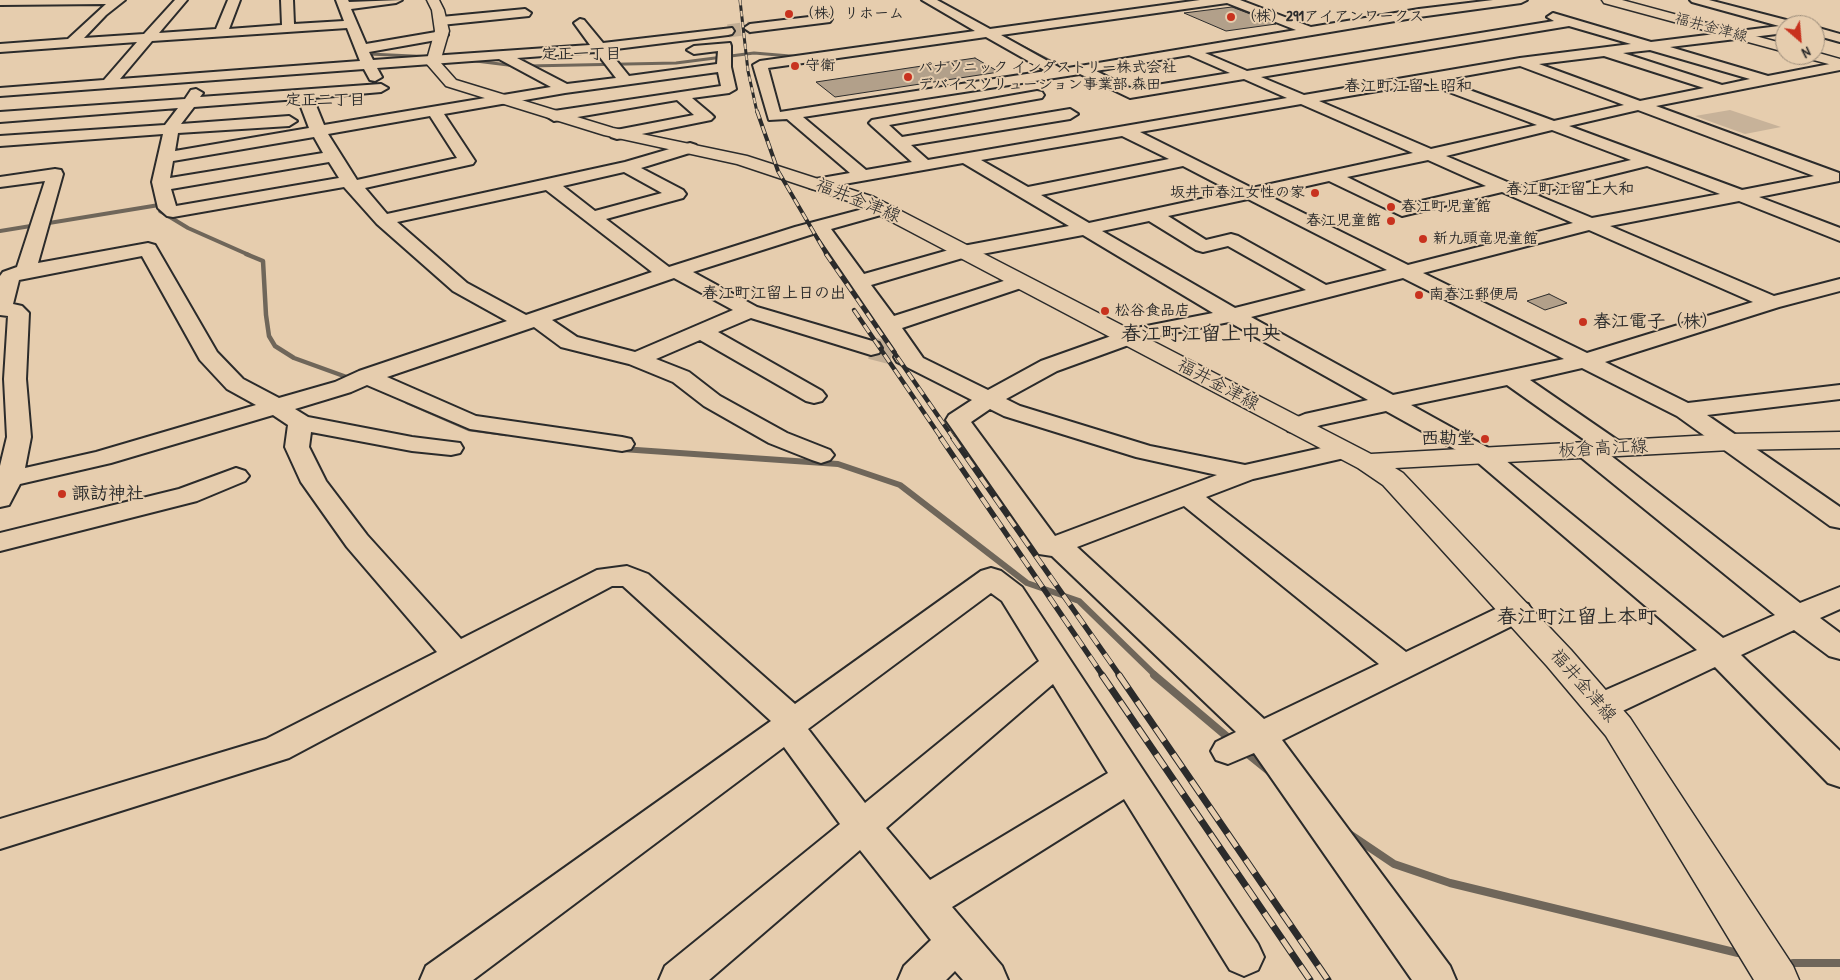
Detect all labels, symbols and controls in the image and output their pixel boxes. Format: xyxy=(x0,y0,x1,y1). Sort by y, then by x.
place label: （株）リホーム xyxy=(799,5,904,23)
marker: （株）リホーム xyxy=(783,8,795,20)
place label: （株）291アイアンワークス xyxy=(1241,8,1424,26)
street label: 福井金津線 xyxy=(1672,10,1750,46)
marker: （株）291アイアンワークス xyxy=(1225,11,1237,23)
north arrow xyxy=(1775,15,1825,65)
text: N xyxy=(1799,43,1814,63)
district label: 定正一丁目 xyxy=(541,45,621,65)
place label: 守衛 xyxy=(805,57,835,75)
place label: パナソニック インダストリー株式会社 デバイスソリューション事業部 森田 xyxy=(918,59,1176,94)
marker: 守衛 xyxy=(789,60,801,72)
marker: パナソニック インダストリー株式会社 デバイスソリューション事業部 森田 xyxy=(902,71,914,83)
district label: 春江町江留上昭和 xyxy=(1344,77,1472,97)
district label: 定正二丁目 xyxy=(285,91,365,111)
street label: 福井金津線 xyxy=(812,174,904,228)
district label: 春江町江留上大和 xyxy=(1506,180,1634,200)
place label: 坂井市春江女性の家 xyxy=(1170,184,1305,202)
marker: 坂井市春江女性の家 xyxy=(1309,187,1321,199)
place label: 春江町児童館 xyxy=(1401,198,1491,216)
marker: 春江町児童館 xyxy=(1385,201,1397,213)
place label: 春江児童館 xyxy=(1306,212,1381,230)
marker: 春江児童館 xyxy=(1385,215,1397,227)
place label: 新九頭竜児童館 xyxy=(1433,230,1538,248)
marker: 新九頭竜児童館 xyxy=(1417,233,1429,245)
district label: 春江町江留上日の出 xyxy=(702,284,846,304)
place label: 南春江郵便局 xyxy=(1429,286,1519,304)
marker: 南春江郵便局 xyxy=(1413,289,1425,301)
place label: 松谷食品店 xyxy=(1115,302,1190,320)
marker: 松谷食品店 xyxy=(1099,305,1111,317)
place label: 春江電子（株） xyxy=(1593,311,1719,333)
marker: 春江電子（株） xyxy=(1577,316,1589,328)
district label: 春江町江留上中央 xyxy=(1121,323,1281,347)
street label: 福井金津線 xyxy=(1173,354,1263,416)
place label: 西勘堂 xyxy=(1421,428,1475,450)
marker: 西勘堂 xyxy=(1479,433,1491,445)
street label: 板倉高江線 xyxy=(1557,436,1649,462)
place label: 諏訪神社 xyxy=(72,483,144,505)
marker: 諏訪神社 xyxy=(56,488,68,500)
district label: 春江町江留上本町 xyxy=(1497,606,1657,630)
street label: 福井金津線 xyxy=(1545,645,1621,727)

